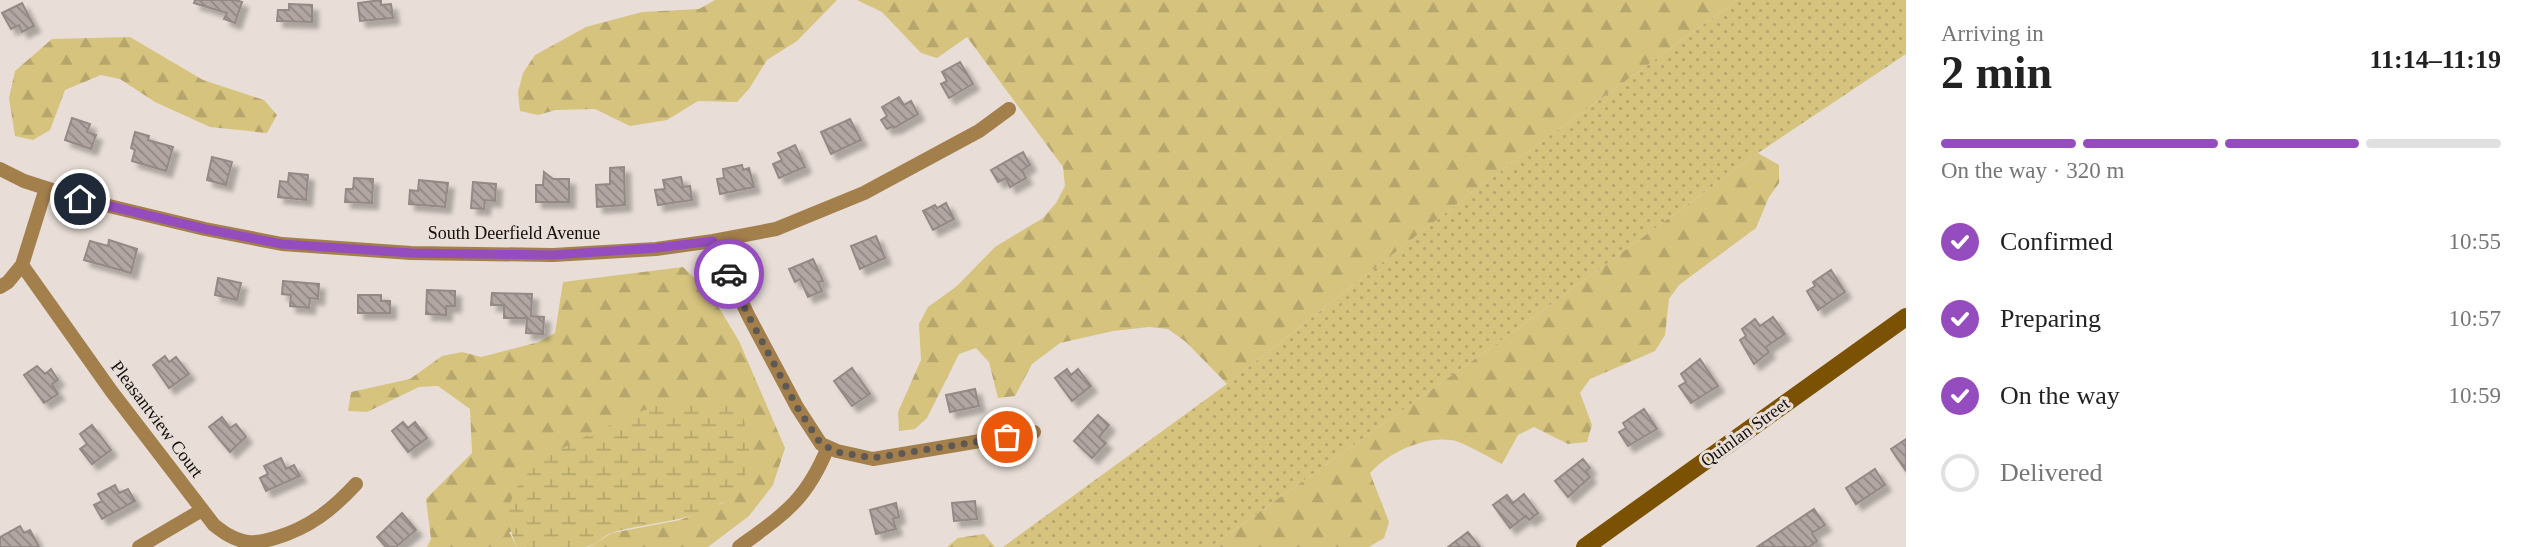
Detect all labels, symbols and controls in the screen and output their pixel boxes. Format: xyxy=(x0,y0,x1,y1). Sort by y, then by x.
text: Arriving in xyxy=(1941,21,2044,46)
text: 11:14–11:19 xyxy=(2370,45,2501,74)
text: 2 min xyxy=(1941,47,2052,98)
text: On the way · 320 m xyxy=(1941,158,2124,183)
pin xyxy=(50,169,110,229)
icon: home xyxy=(61,180,99,218)
street label: South Deerfield Avenue xyxy=(428,223,600,243)
icon: check xyxy=(1941,223,1979,261)
text: Confirmed xyxy=(2000,227,2113,256)
text: 10:55 xyxy=(2449,229,2501,254)
courier xyxy=(694,239,764,309)
icon: car xyxy=(710,255,748,293)
icon: check xyxy=(1941,300,1979,338)
text: Preparing xyxy=(2000,304,2101,333)
text: 10:57 xyxy=(2449,306,2501,331)
street label: Pleasantview Court xyxy=(107,357,207,481)
icon: check xyxy=(1941,377,1979,415)
text: On the way xyxy=(2000,381,2120,410)
text: 10:59 xyxy=(2449,383,2501,408)
street label: Quinlan Street xyxy=(1697,393,1793,471)
pin xyxy=(977,407,1037,467)
icon: bag xyxy=(988,418,1026,456)
text: Delivered xyxy=(2000,458,2103,487)

